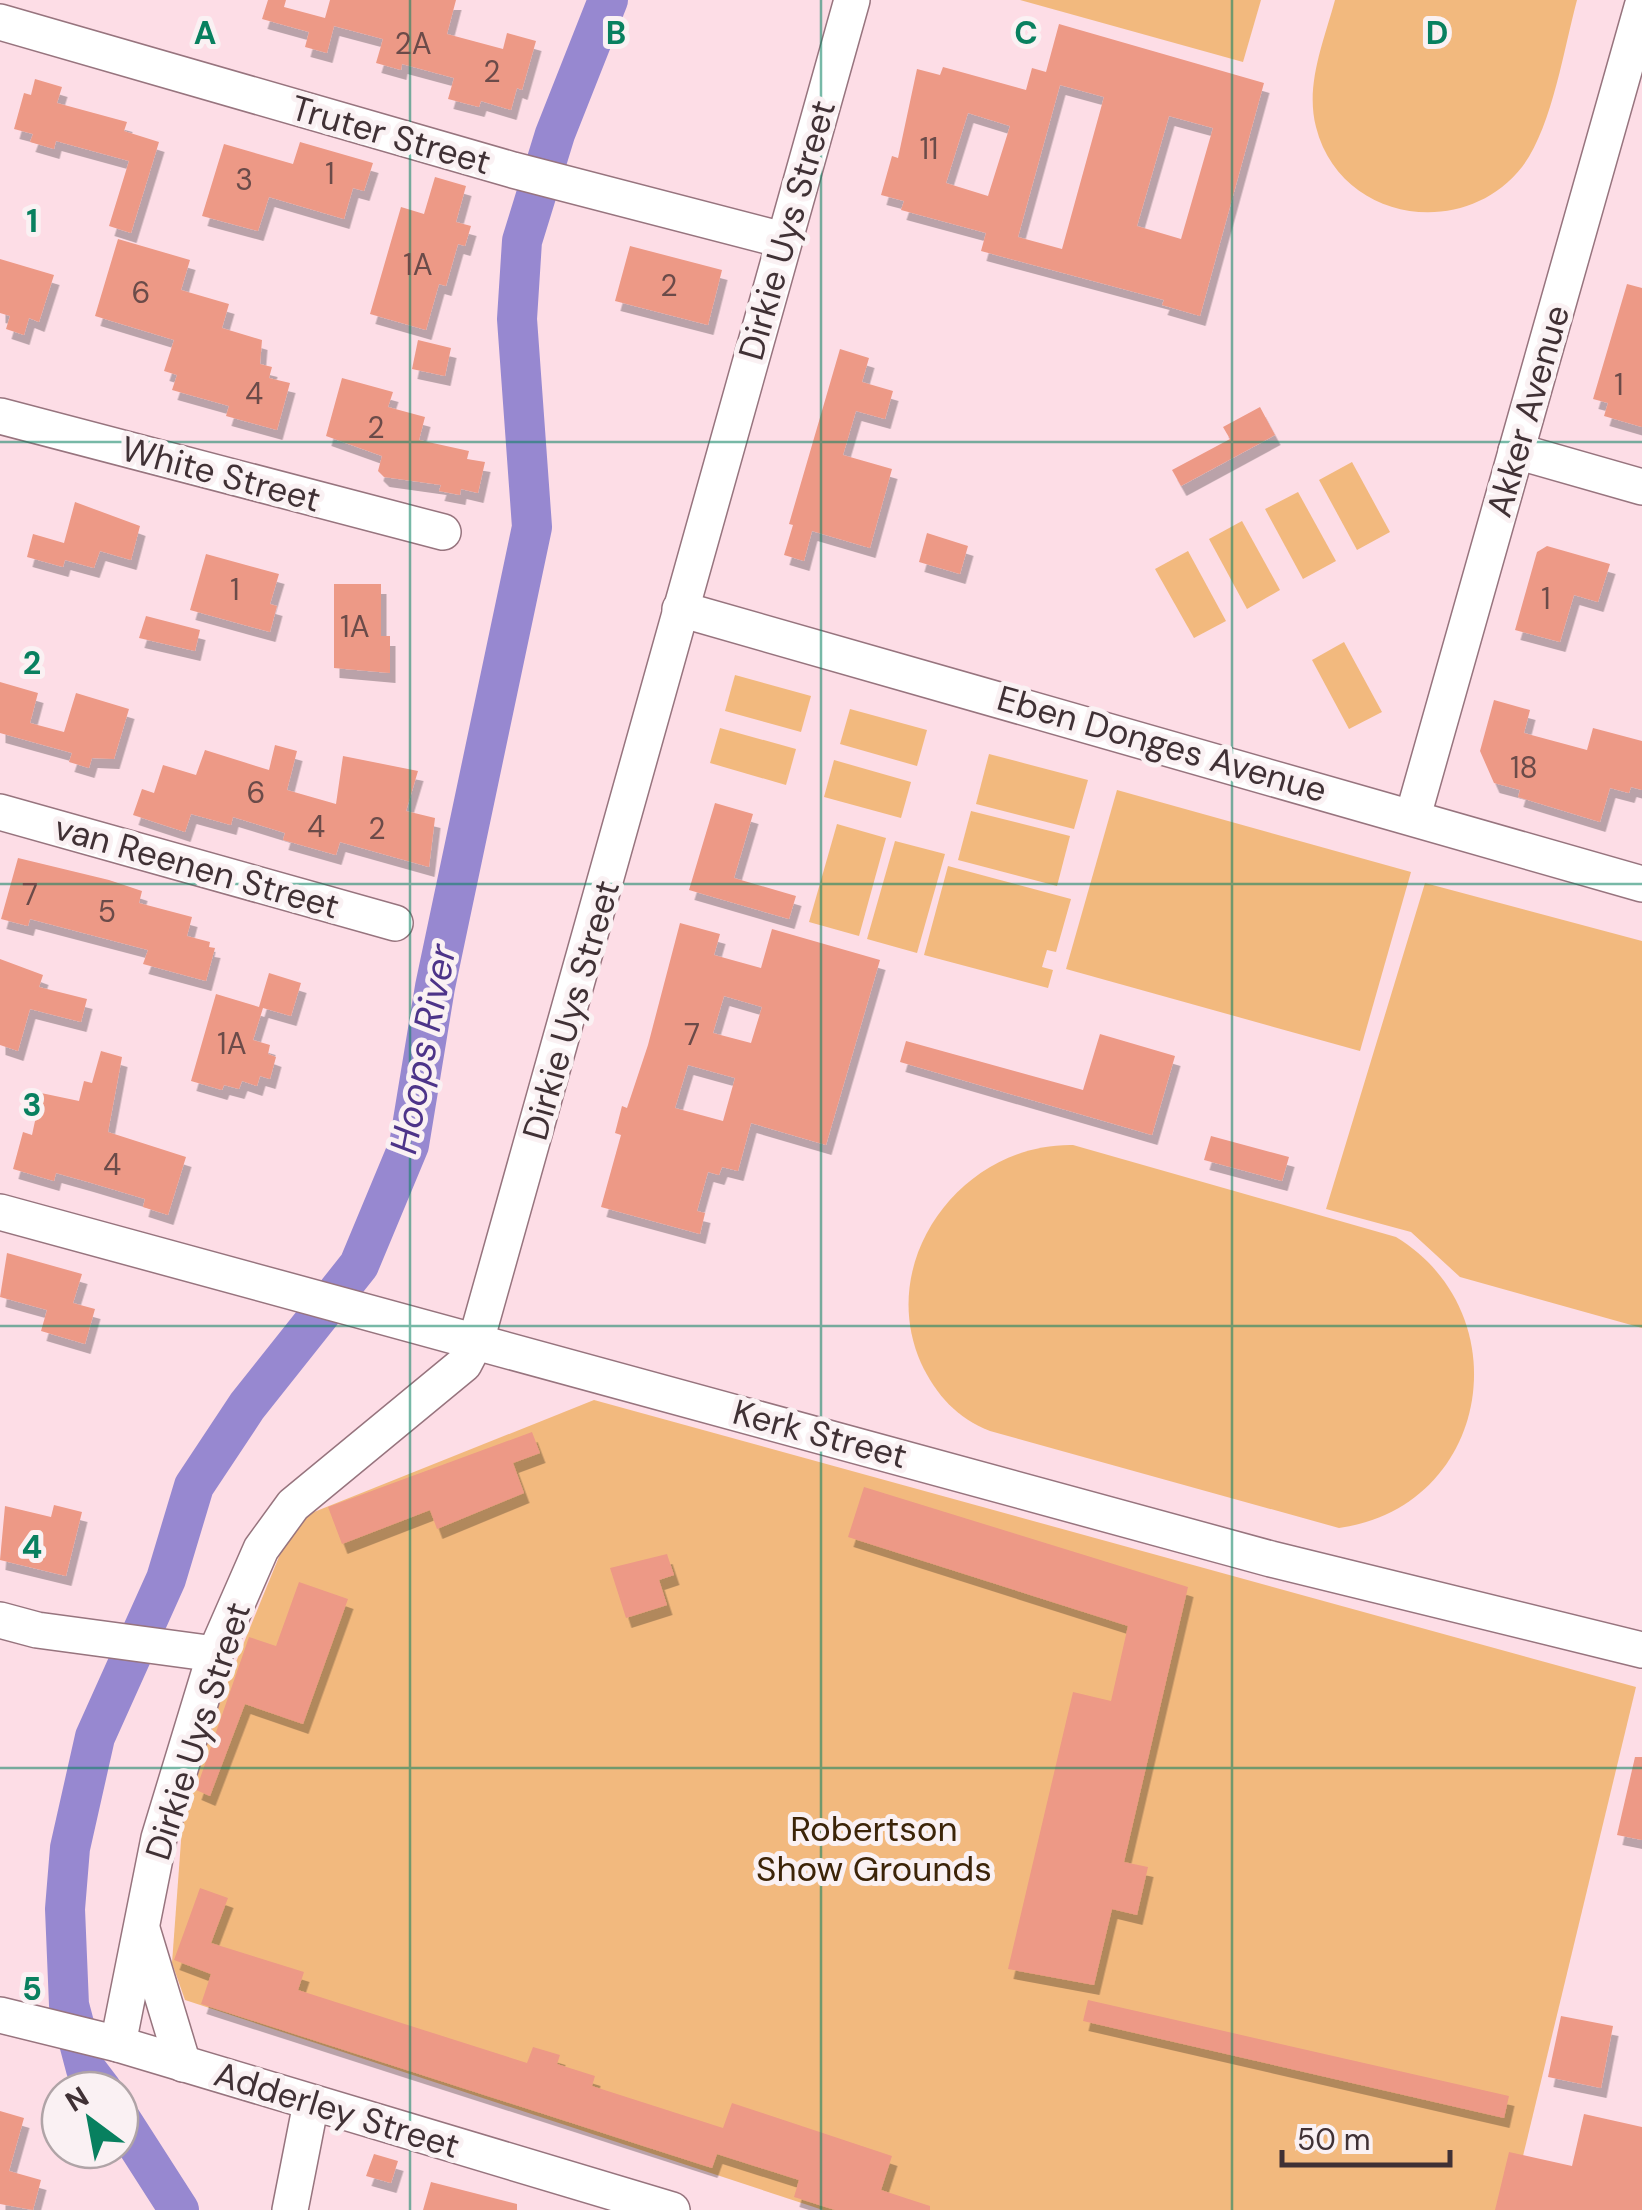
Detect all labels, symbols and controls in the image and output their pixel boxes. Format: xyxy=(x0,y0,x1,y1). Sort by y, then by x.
text: A xyxy=(194,12,216,54)
text: B xyxy=(606,12,626,54)
text: C xyxy=(1014,12,1038,54)
text: D xyxy=(1426,12,1448,54)
house number: 2A xyxy=(394,24,432,63)
house number: 2 xyxy=(483,52,501,91)
street label: Truter Street xyxy=(286,85,496,185)
street label: Dirkie Uys Street xyxy=(728,95,846,365)
house number: 11 xyxy=(920,129,938,168)
house number: 1 xyxy=(325,154,335,193)
house number: 3 xyxy=(235,160,253,199)
text: 1 xyxy=(26,200,38,242)
house number: 1A xyxy=(403,245,433,284)
house number: 2 xyxy=(660,266,678,305)
house number: 6 xyxy=(132,273,150,312)
street label: Akker Avenue xyxy=(1476,300,1580,522)
house number: 1 xyxy=(1614,365,1624,404)
house number: 4 xyxy=(245,374,263,413)
house number: 2 xyxy=(367,408,385,447)
street label: White Street xyxy=(117,425,325,523)
house number: 1 xyxy=(230,570,240,609)
house number: 1 xyxy=(1541,579,1551,618)
house number: 1A xyxy=(340,607,370,646)
text: 2 xyxy=(23,642,41,684)
street label: Eben Donges Avenue xyxy=(992,675,1332,813)
house number: 18 xyxy=(1510,748,1538,787)
house number: 6 xyxy=(247,773,265,812)
street label: van Reenen Street xyxy=(49,804,345,930)
house number: 4 xyxy=(307,807,325,846)
house number: 2 xyxy=(368,809,386,848)
house number: 7 xyxy=(22,875,38,914)
street label: Dirkie Uys Street xyxy=(512,875,630,1145)
house number: 5 xyxy=(98,892,116,931)
water label: Hoops River xyxy=(378,939,468,1158)
house number: 7 xyxy=(684,1015,700,1054)
house number: 1A xyxy=(217,1024,247,1063)
text: 3 xyxy=(22,1084,42,1126)
house number: 4 xyxy=(103,1145,121,1184)
street label: Kerk Street xyxy=(728,1389,912,1479)
text: 4 xyxy=(22,1526,42,1568)
street label: Dirkie Uys Street xyxy=(135,1596,261,1866)
park label: Robertson Show Grounds xyxy=(756,1806,992,1892)
text: 5 xyxy=(22,1968,42,2010)
street label: Adderley Street xyxy=(209,2051,465,2169)
north arrow xyxy=(40,2070,140,2170)
text: N xyxy=(59,2078,95,2120)
scale bar xyxy=(1282,2105,1450,2167)
text: 50 m xyxy=(1297,2120,1371,2159)

